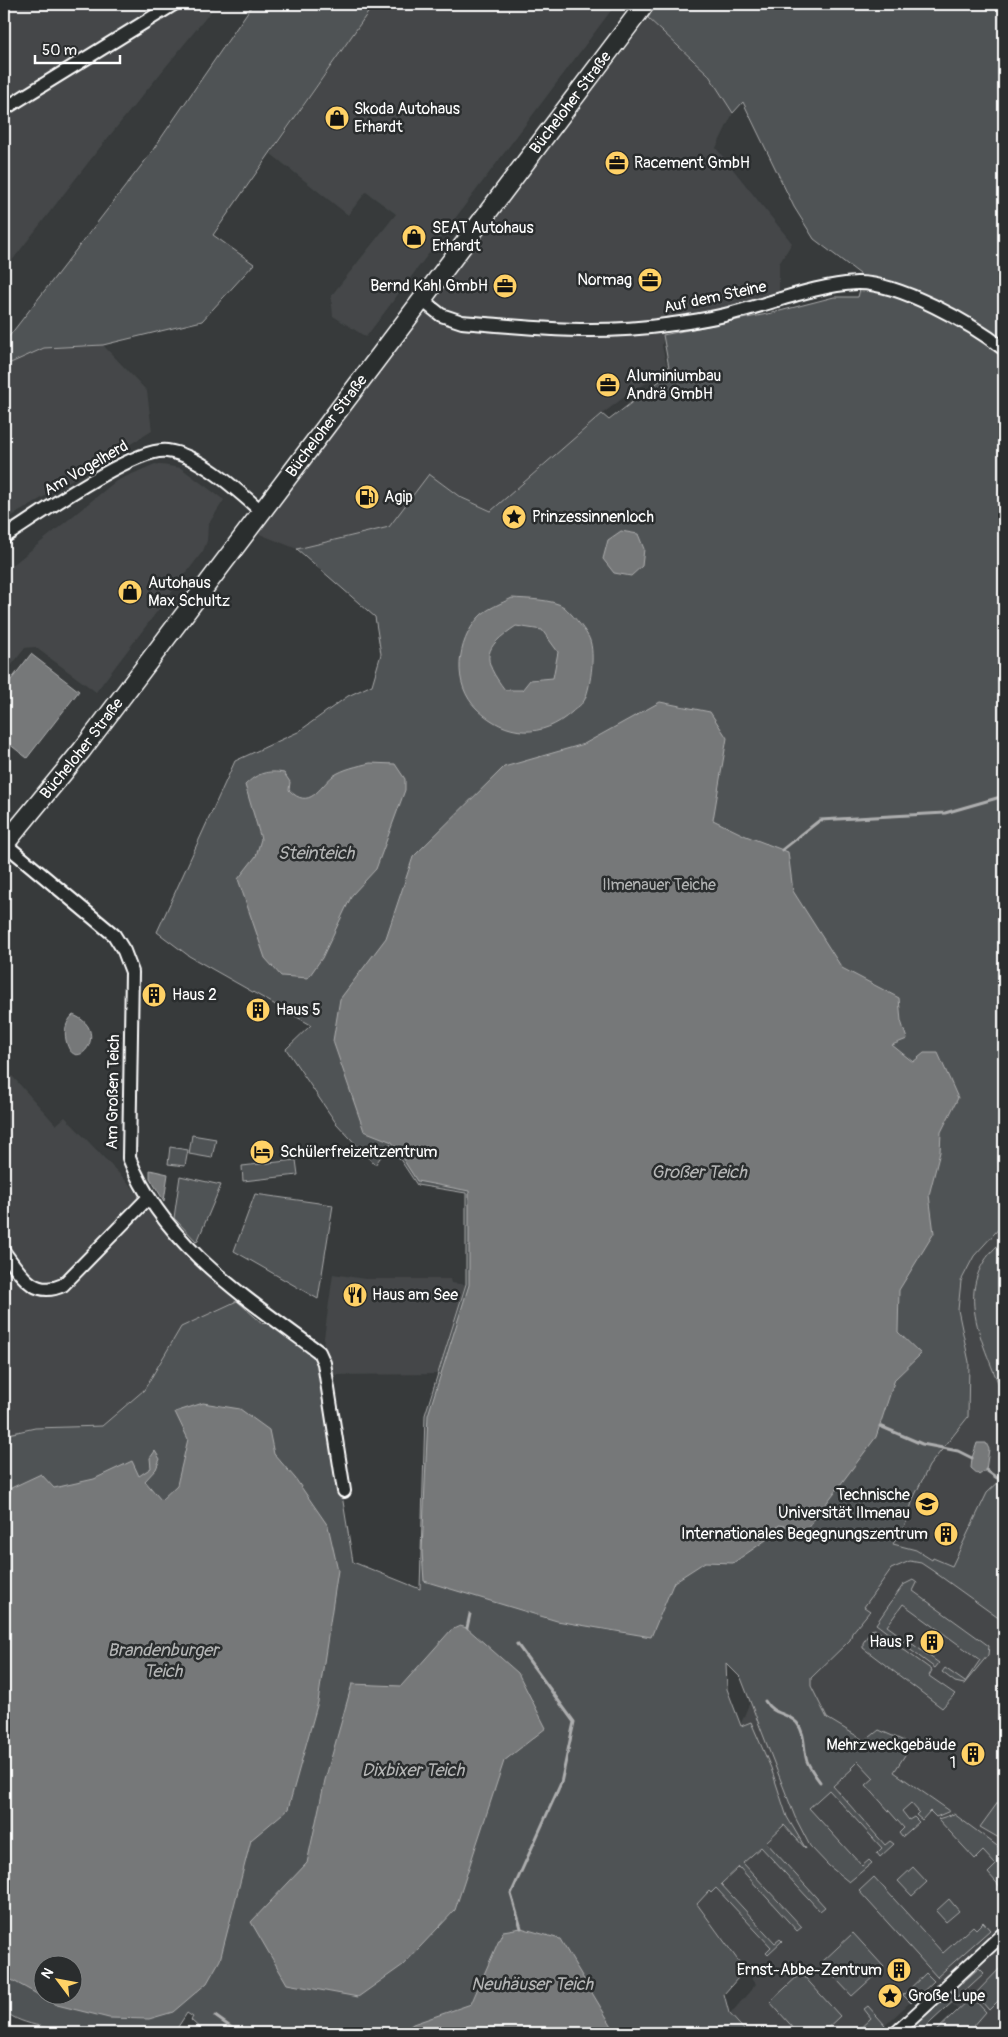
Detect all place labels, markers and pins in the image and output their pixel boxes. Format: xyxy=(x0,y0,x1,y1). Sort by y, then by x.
place label: Skoda Autohaus Erhardt xyxy=(354,99,460,137)
shop icon: Skoda Autohaus Erhardt xyxy=(324,105,350,131)
office icon: Racement GmbH xyxy=(604,150,630,176)
place label: Racement GmbH xyxy=(634,153,750,173)
place label: SEAT Autohaus Erhardt xyxy=(432,218,534,256)
shop icon: SEAT Autohaus Erhardt xyxy=(401,224,427,250)
office icon: Normag xyxy=(637,267,663,293)
place label: Normag xyxy=(577,270,632,290)
office icon: Bernd Kahl GmbH xyxy=(492,273,518,299)
place label: Bernd Kahl GmbH xyxy=(370,276,488,296)
place label: Aluminiumbau Andrä GmbH xyxy=(626,366,721,404)
office icon: Aluminiumbau Andrä GmbH xyxy=(595,372,621,398)
fuel station icon: Agip xyxy=(354,484,380,510)
place label: Agip xyxy=(384,487,413,507)
place icon: Prinzessinnenloch xyxy=(501,504,527,530)
place label: Prinzessinnenloch xyxy=(532,507,654,527)
place label: Autohaus Max Schultz xyxy=(148,573,230,611)
shop icon: Autohaus Max Schultz xyxy=(117,579,143,605)
building icon: Haus 2 xyxy=(141,982,167,1008)
place label: Haus 2 xyxy=(172,985,217,1005)
building icon: Haus 5 xyxy=(245,997,271,1023)
place label: Haus 5 xyxy=(276,1000,321,1020)
hotel icon: Schülerfreizeitzentrum xyxy=(249,1139,275,1165)
place label: Schülerfreizeitzentrum xyxy=(280,1142,438,1162)
restaurant icon: Haus am See xyxy=(342,1282,368,1308)
place label: Haus am See xyxy=(372,1285,458,1305)
place label: Technische Universität Ilmenau xyxy=(778,1485,910,1523)
school or university icon: Technische Universität Ilmenau xyxy=(914,1491,940,1517)
building icon: Internationales Begegnungszentrum xyxy=(933,1521,959,1547)
place label: Internationales Begegnungszentrum xyxy=(681,1524,928,1544)
building icon: Haus P xyxy=(919,1629,945,1655)
place label: Haus P xyxy=(869,1632,914,1652)
place label: Mehrzweckgebäude 1 xyxy=(826,1735,956,1773)
building icon: Mehrzweckgebäude 1 xyxy=(960,1741,986,1767)
building icon: Ernst-Abbe-Zentrum xyxy=(886,1957,912,1983)
place label: Ernst-Abbe-Zentrum xyxy=(737,1960,882,1980)
place icon: Große Lupe xyxy=(877,1983,903,2009)
place label: Große Lupe xyxy=(908,1986,985,2006)

